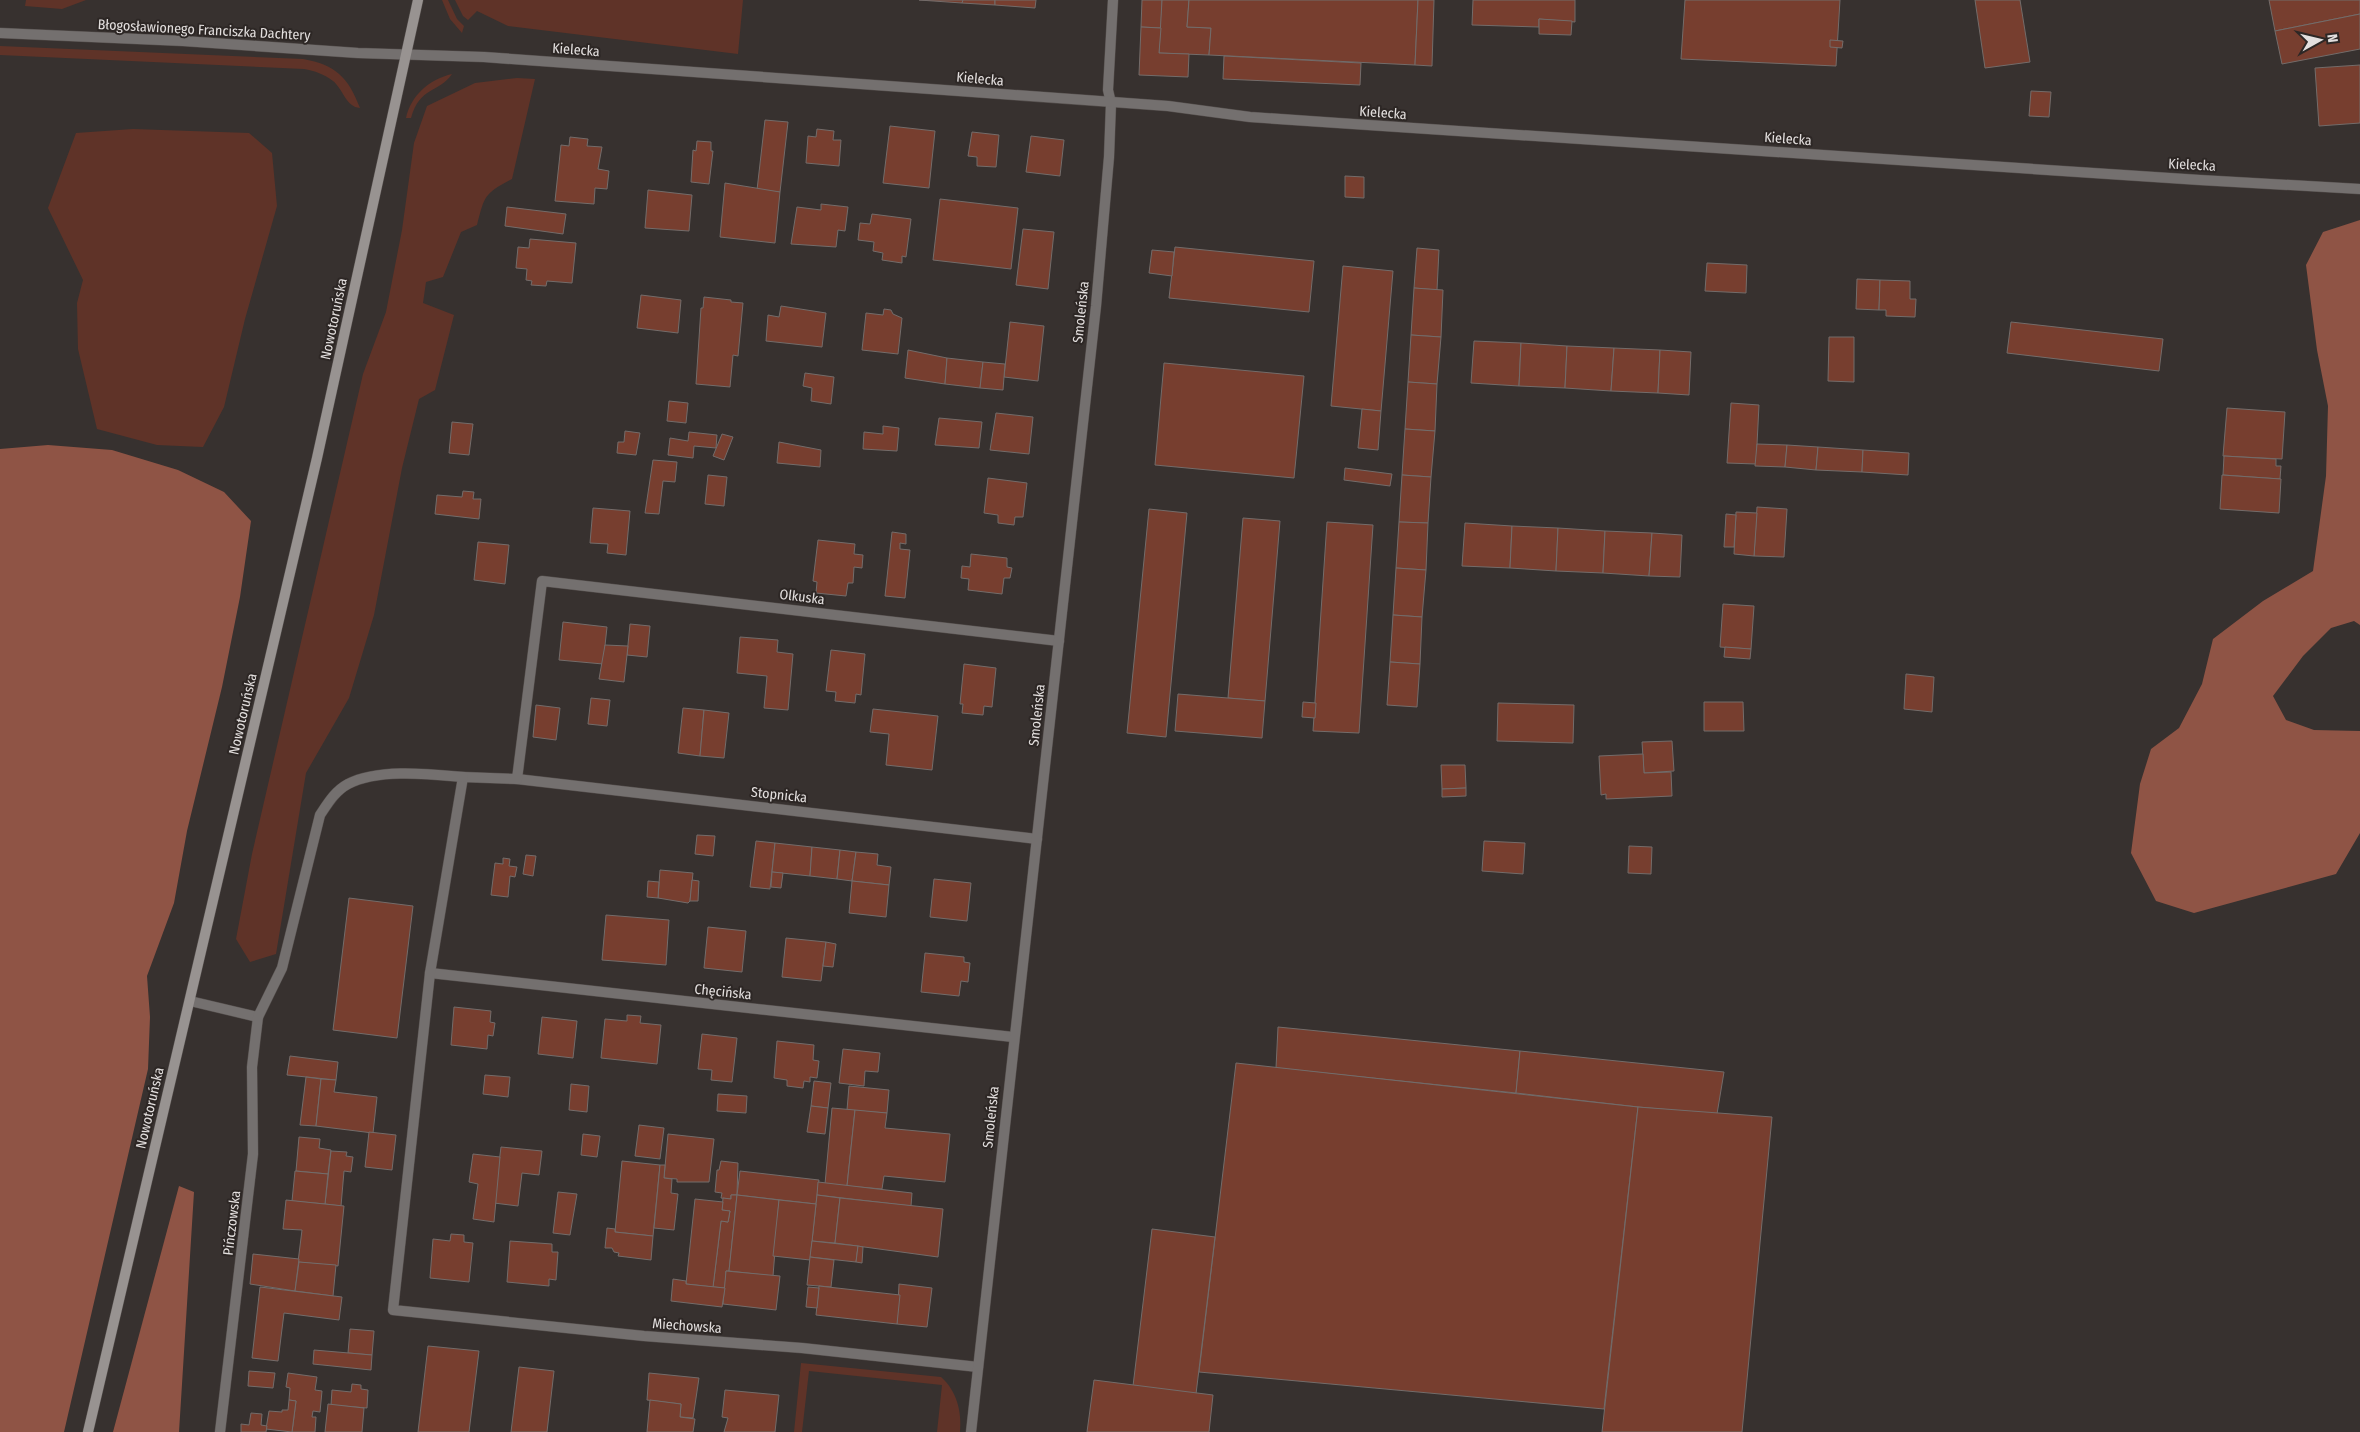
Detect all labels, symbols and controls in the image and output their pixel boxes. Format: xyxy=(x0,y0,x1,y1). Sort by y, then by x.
north arrow xyxy=(2295,15,2345,65)
street label: Błogosławionego Franciszka Dachtery xyxy=(97,16,312,44)
text: N xyxy=(2323,33,2341,44)
street label: Kielecka xyxy=(552,40,600,60)
street label: Kielecka xyxy=(956,68,1005,90)
street label: Kielecka xyxy=(1359,103,1407,123)
street label: Kielecka xyxy=(1764,129,1812,149)
street label: Kielecka xyxy=(2168,155,2216,175)
street label: Nowotoruńska xyxy=(317,277,351,361)
street label: Smoleńska xyxy=(1069,280,1093,344)
street label: Olkuska xyxy=(778,586,826,608)
street label: Nowotoruńska xyxy=(225,672,261,756)
street label: Smoleńska xyxy=(1025,683,1049,747)
street label: Stopnicka xyxy=(750,784,808,806)
street label: Chęcińska xyxy=(694,981,753,1003)
street label: Nowotoruńska xyxy=(132,1066,168,1150)
street label: Smoleńska xyxy=(979,1085,1003,1149)
street label: Pińczowska xyxy=(220,1189,244,1256)
street label: Miechowska xyxy=(652,1315,722,1337)

